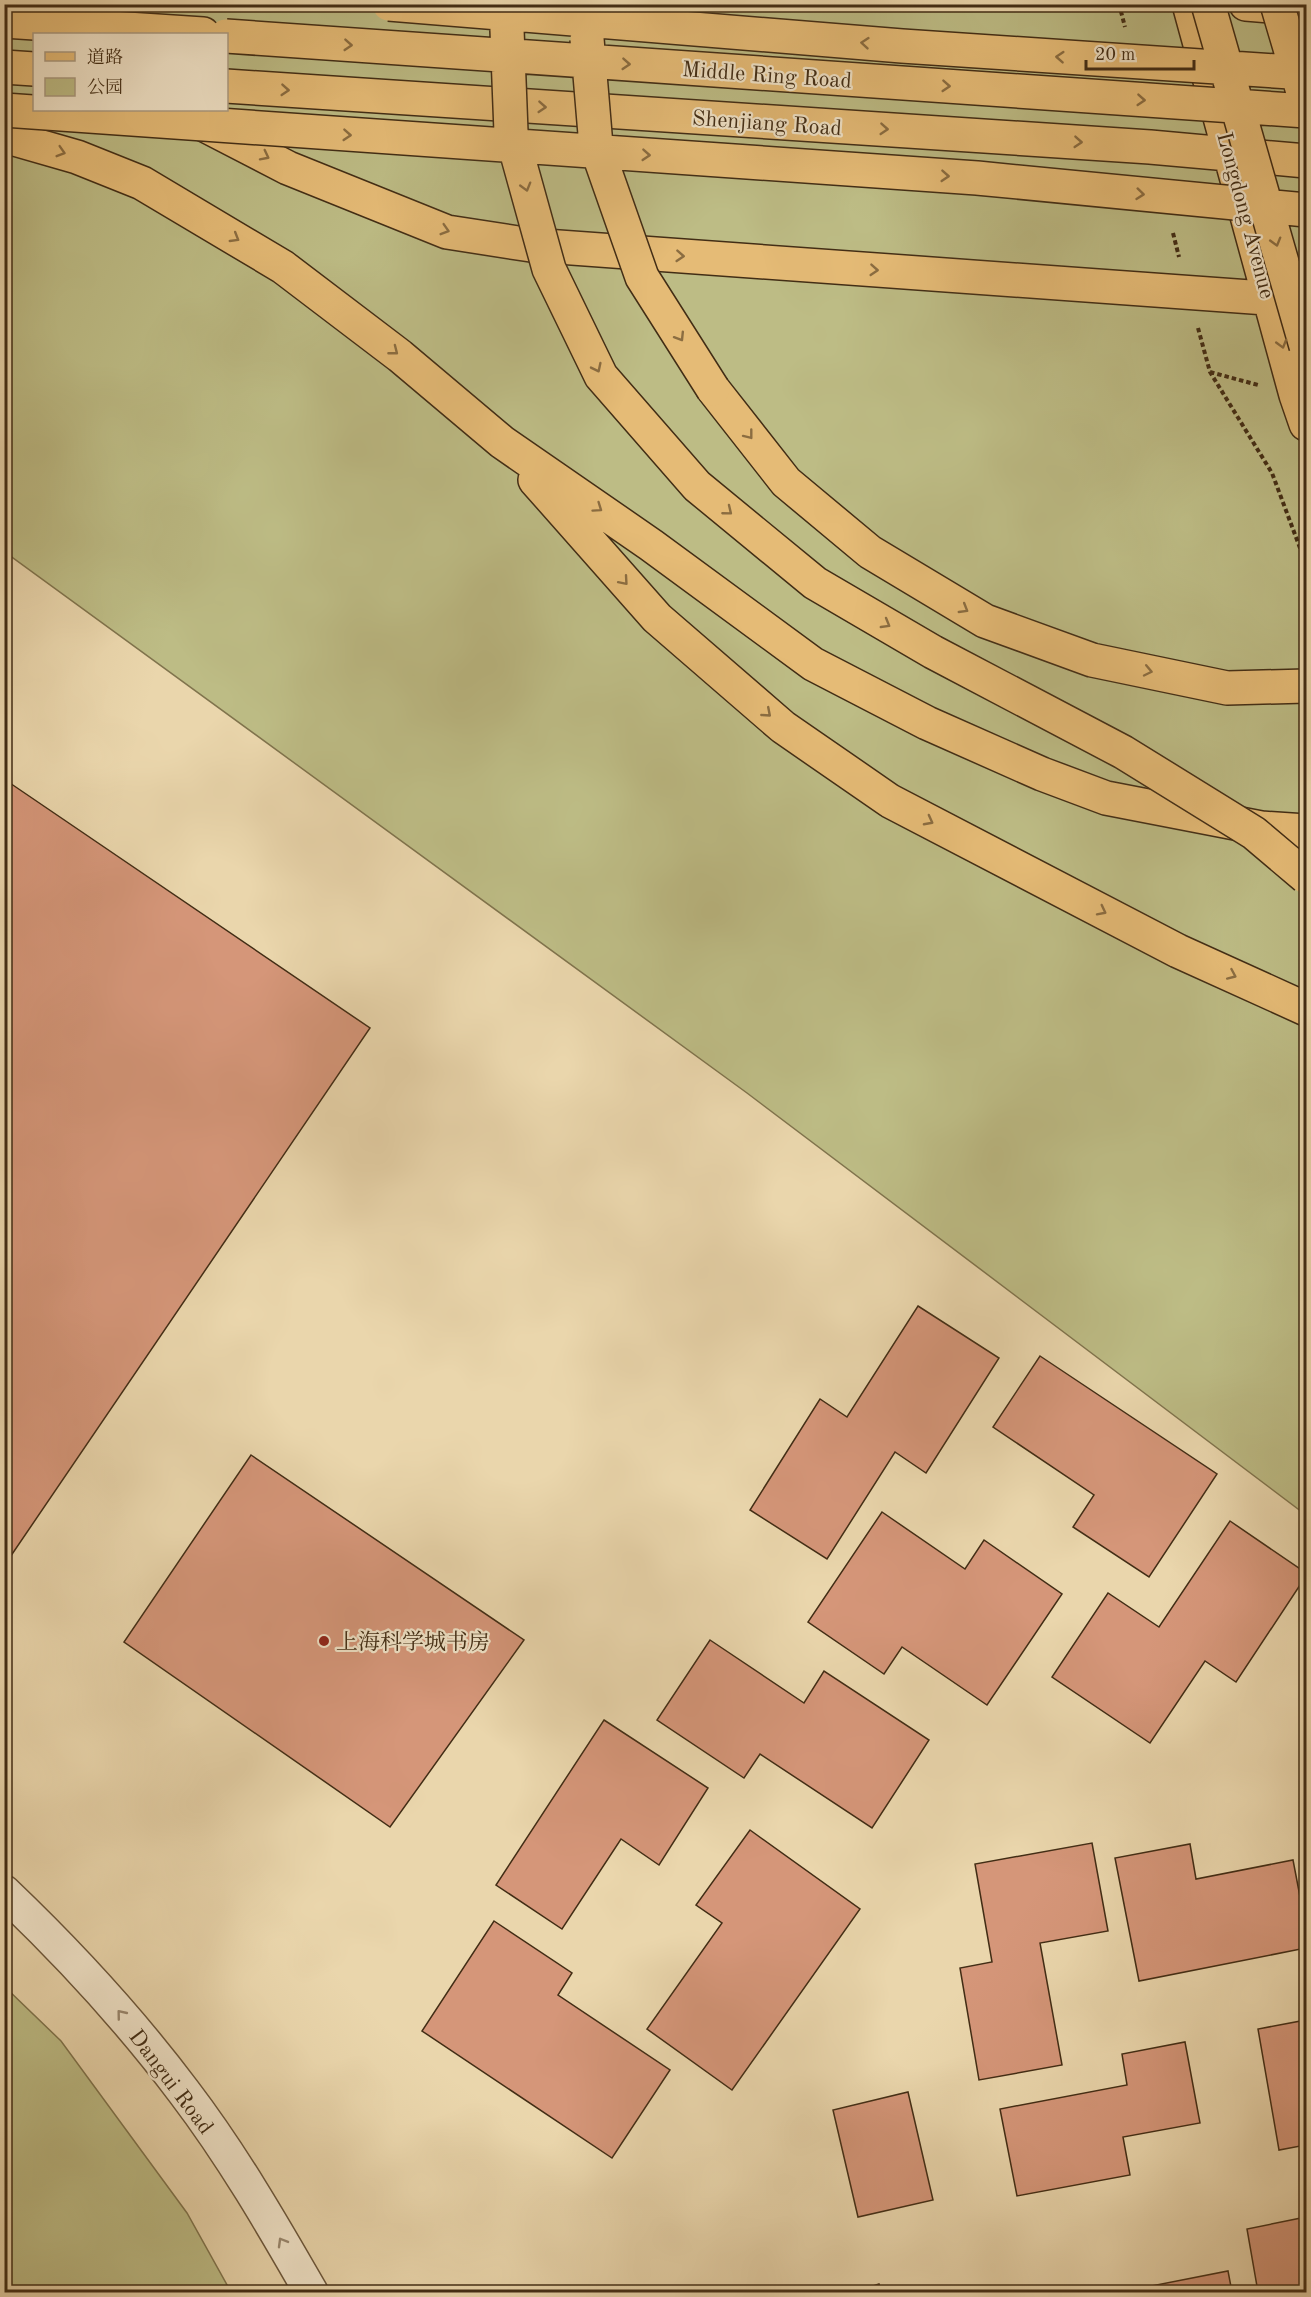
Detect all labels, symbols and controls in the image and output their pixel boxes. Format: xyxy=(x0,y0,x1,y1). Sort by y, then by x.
legend xyxy=(33,33,228,111)
scale bar xyxy=(1086,33,1194,71)
one-way arrow xyxy=(860,37,870,50)
one-way arrow xyxy=(343,38,352,51)
text: 20 m xyxy=(1095,46,1135,64)
text: 道路 xyxy=(87,47,123,67)
one-way arrow xyxy=(1055,50,1064,63)
one-way arrow xyxy=(622,57,631,70)
street label: Middle Ring Road xyxy=(681,59,853,93)
text: 公园 xyxy=(87,78,123,97)
one-way arrow xyxy=(942,79,951,92)
one-way arrow xyxy=(280,83,289,96)
one-way arrow xyxy=(1136,93,1145,106)
one-way arrow xyxy=(538,100,547,113)
street label: Shenjiang Road xyxy=(691,108,843,140)
one-way arrow xyxy=(879,123,888,136)
one-way arrow xyxy=(342,128,351,141)
street label: Longdong Avenue xyxy=(1212,130,1278,301)
one-way arrow xyxy=(1074,135,1083,148)
one-way arrow xyxy=(55,145,66,157)
one-way arrow xyxy=(258,149,269,160)
one-way arrow xyxy=(642,149,651,162)
one-way arrow xyxy=(941,169,950,182)
one-way arrow xyxy=(519,181,531,192)
one-way arrow xyxy=(1135,187,1144,200)
one-way arrow xyxy=(439,223,450,235)
one-way arrow xyxy=(229,231,239,243)
one-way arrow xyxy=(1269,236,1281,247)
one-way arrow xyxy=(675,249,684,262)
one-way arrow xyxy=(870,263,879,276)
one-way arrow xyxy=(673,331,684,342)
one-way arrow xyxy=(1275,339,1287,349)
one-way arrow xyxy=(387,344,398,355)
one-way arrow xyxy=(589,361,601,372)
one-way arrow xyxy=(742,428,753,439)
one-way arrow xyxy=(591,501,602,512)
one-way arrow xyxy=(721,504,732,515)
one-way arrow xyxy=(617,574,628,585)
one-way arrow xyxy=(958,601,968,613)
one-way arrow xyxy=(880,617,890,628)
one-way arrow xyxy=(1142,664,1152,677)
one-way arrow xyxy=(760,706,771,717)
one-way arrow xyxy=(922,814,933,825)
one-way arrow xyxy=(1095,904,1106,916)
one-way arrow xyxy=(1225,968,1236,980)
place label: 上海科学城书房 xyxy=(336,1630,490,1654)
marker: 上海科学城书房 xyxy=(317,1634,331,1648)
one-way arrow xyxy=(118,2010,129,2021)
street label: Dangui Road xyxy=(124,2026,217,2139)
one-way arrow xyxy=(278,2238,289,2248)

